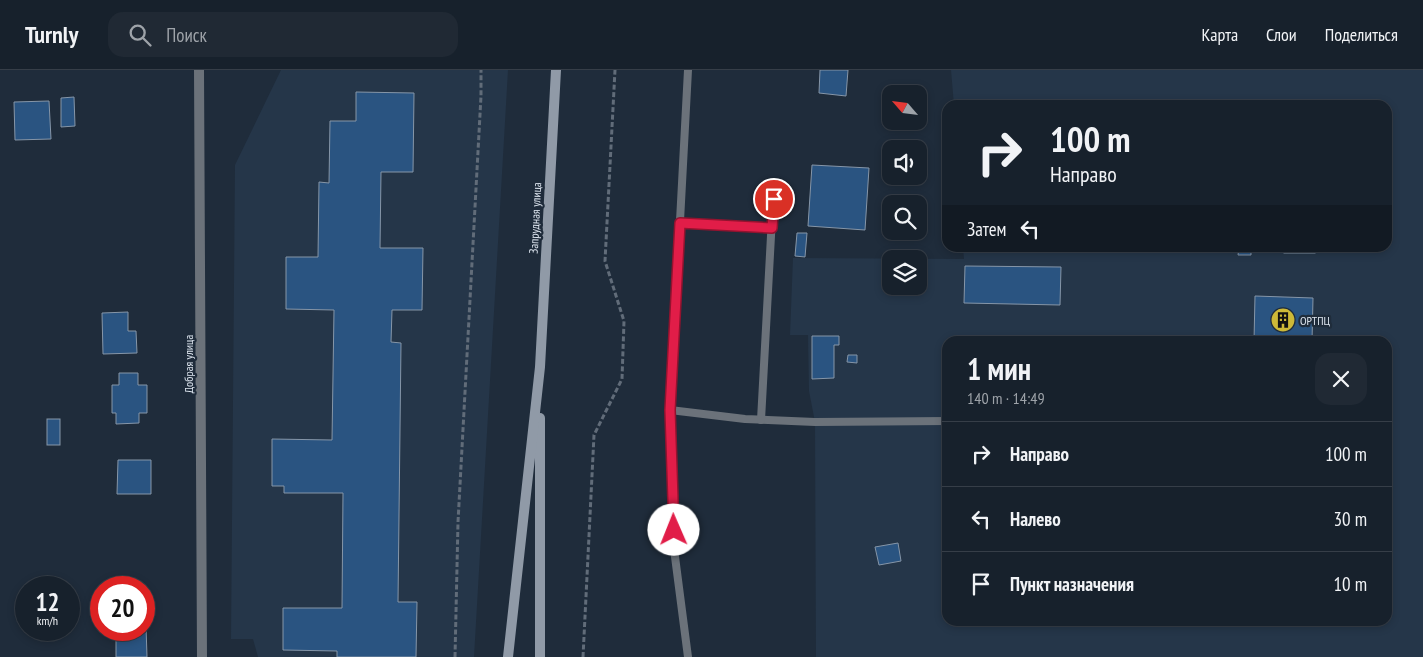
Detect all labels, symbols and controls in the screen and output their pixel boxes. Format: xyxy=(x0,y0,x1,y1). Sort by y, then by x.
search box xyxy=(108,12,458,57)
text: Turnly xyxy=(25,19,78,50)
icon: search xyxy=(126,21,154,49)
text: Поиск xyxy=(166,23,207,47)
text: Карта xyxy=(1201,23,1238,46)
text: Слои xyxy=(1266,23,1297,46)
text: Поделиться xyxy=(1325,23,1398,46)
north arrow xyxy=(882,85,928,130)
map controls xyxy=(882,85,927,295)
text: 100 m xyxy=(1050,116,1131,162)
icon: right xyxy=(967,120,1032,185)
button: sound xyxy=(882,140,927,185)
text: Направо xyxy=(1050,160,1117,188)
pin xyxy=(753,178,795,220)
street label: Запрудная улица xyxy=(526,182,544,254)
icon: arrive xyxy=(760,185,788,213)
button: search xyxy=(882,195,927,240)
icon: left xyxy=(1016,215,1044,243)
text: Затем xyxy=(967,217,1006,241)
button: layers xyxy=(882,250,927,295)
building icon: ОРТПЦ xyxy=(1270,307,1296,333)
place label: ОРТПЦ xyxy=(1300,313,1331,328)
street label: Добрая улица xyxy=(181,335,196,393)
text: 1 мин xyxy=(967,349,1031,388)
button: close xyxy=(1315,353,1367,405)
text: 140 m · 14:49 xyxy=(967,388,1045,408)
icon: right xyxy=(967,440,995,468)
text: Направо xyxy=(1010,442,1069,466)
text: 100 m xyxy=(1325,442,1367,466)
position arrow xyxy=(647,503,699,555)
icon: left xyxy=(967,505,995,533)
text: Налево xyxy=(1010,507,1061,531)
text: 30 m xyxy=(1334,507,1367,531)
icon: arrive xyxy=(967,570,995,598)
text: Пункт назначения xyxy=(1010,572,1134,596)
text: 10 m xyxy=(1334,572,1367,596)
speed limit sign: 20 xyxy=(90,576,155,641)
text: 12 xyxy=(36,586,59,618)
text: km/h xyxy=(37,613,58,628)

